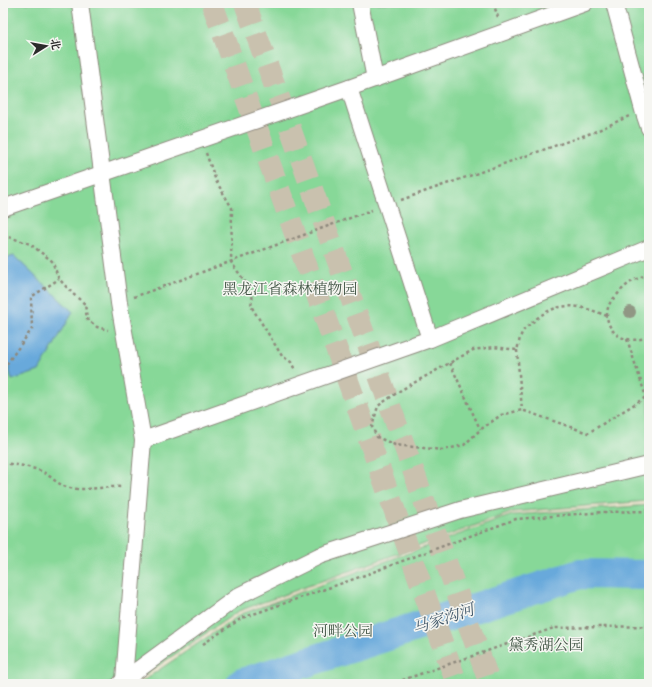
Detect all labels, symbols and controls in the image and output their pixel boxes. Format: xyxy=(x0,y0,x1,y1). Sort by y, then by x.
north arrow xyxy=(26,26,66,66)
text: 北 xyxy=(48,38,62,51)
park label: 黑龙江省森林植物园 xyxy=(222,281,358,298)
water label: 马家沟河 xyxy=(410,600,479,637)
park label: 河畔公园 xyxy=(313,623,373,640)
park label: 黛秀湖公园 xyxy=(508,636,584,654)

